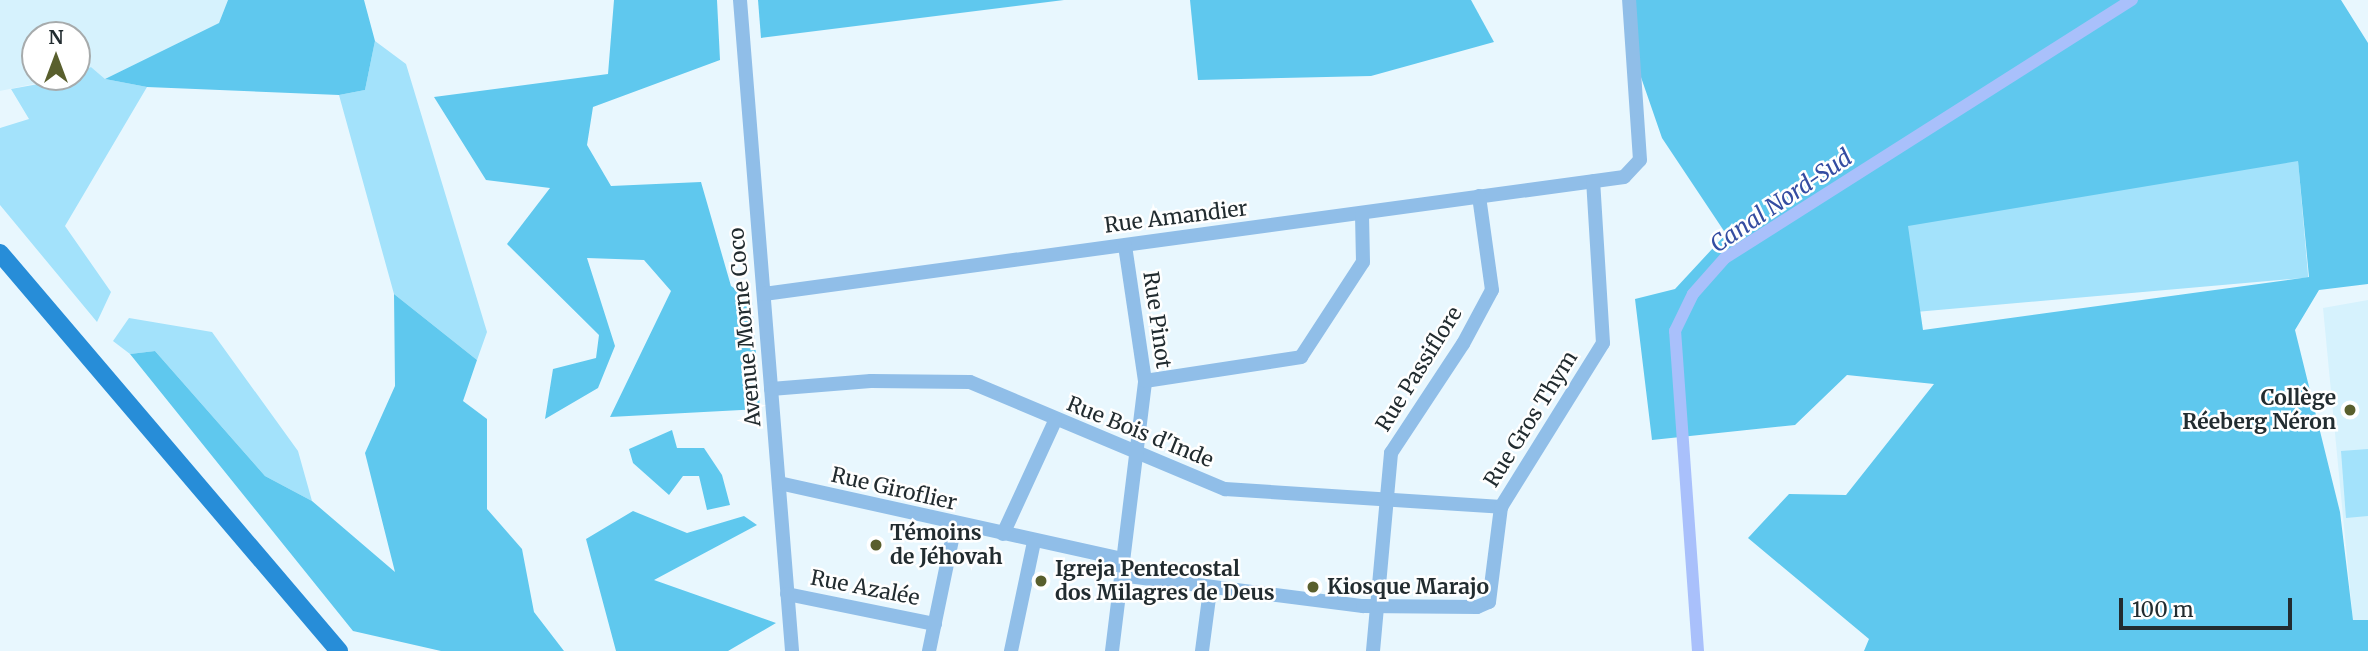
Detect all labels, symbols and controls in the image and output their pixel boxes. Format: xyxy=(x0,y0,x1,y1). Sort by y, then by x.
north arrow xyxy=(21,21,91,91)
text: N xyxy=(48,25,64,49)
water label: Canal Nord-Sud xyxy=(1705,143,1857,259)
street label: Rue Amandier xyxy=(1103,196,1249,238)
street label: Avenue Morne Coco xyxy=(724,226,766,428)
street label: Rue Pinot xyxy=(1138,270,1176,370)
street label: Rue Passiflore xyxy=(1371,302,1467,436)
street label: Rue Gros Thym xyxy=(1479,346,1583,492)
place label: Collège Réeberg Néron xyxy=(2182,385,2336,435)
street label: Rue Bois d'Inde xyxy=(1063,391,1217,473)
marker: Collège Réeberg Néron xyxy=(2342,402,2358,418)
street label: Rue Giroflier xyxy=(829,462,959,516)
place label: Témoins de Jéhovah xyxy=(890,520,1002,570)
marker: Témoins de Jéhovah xyxy=(868,537,884,553)
place label: Igreja Pentecostal dos Milagres de Deus xyxy=(1055,556,1275,606)
street label: Rue Azalée xyxy=(808,565,922,611)
marker: Igreja Pentecostal dos Milagres de Deus xyxy=(1033,573,1049,589)
place label: Kiosque Marajo xyxy=(1327,574,1489,600)
marker: Kiosque Marajo xyxy=(1305,579,1321,595)
scale bar xyxy=(2123,584,2296,628)
text: 100 m xyxy=(2132,596,2194,623)

